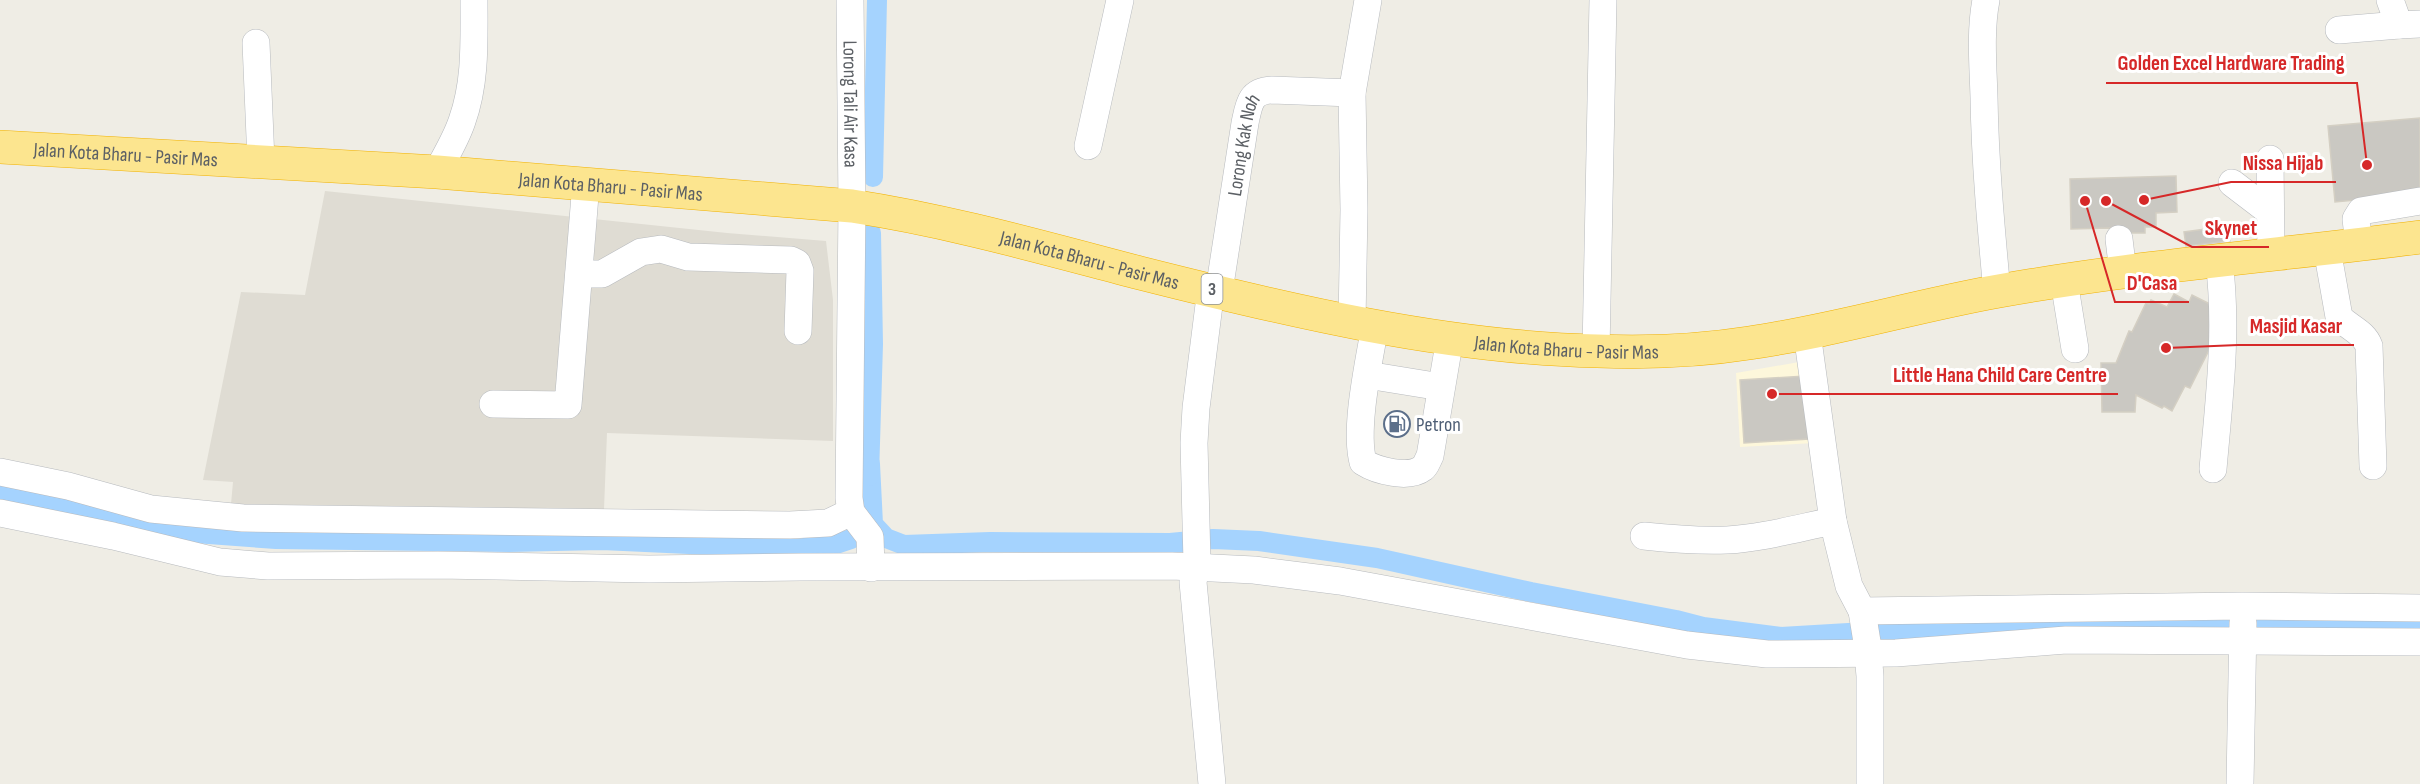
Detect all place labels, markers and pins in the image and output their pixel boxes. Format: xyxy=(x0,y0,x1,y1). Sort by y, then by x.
callout: Golden Excel Hardware Trading xyxy=(2106,44,2357,83)
callout: Nissa Hijab xyxy=(2231,143,2336,182)
callout: Skynet xyxy=(2192,208,2269,247)
callout: D'Casa xyxy=(2115,263,2189,302)
callout: Masjid Kasar xyxy=(2238,306,2354,345)
callout: Little Hana Child Care Centre xyxy=(1881,355,2118,394)
fuel station icon: Petron xyxy=(1382,409,1412,439)
place label: Petron xyxy=(1416,413,1461,437)

